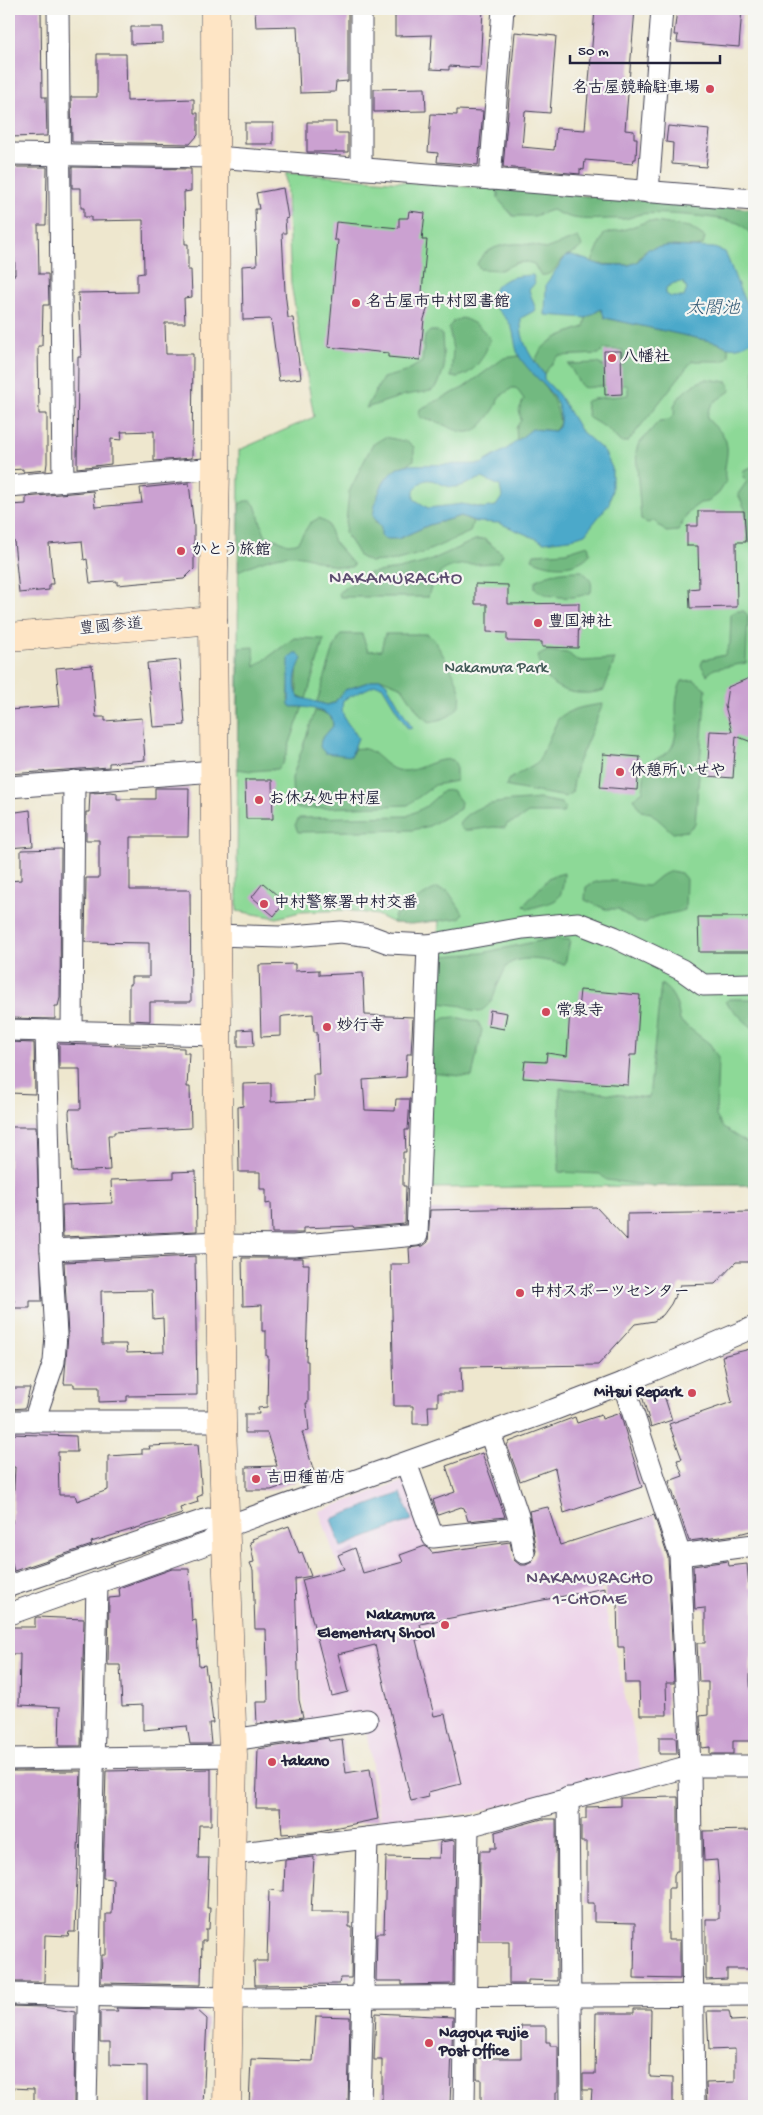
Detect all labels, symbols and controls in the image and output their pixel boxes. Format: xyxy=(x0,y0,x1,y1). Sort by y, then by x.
scale bar xyxy=(570,32,720,64)
text: 50 m xyxy=(578,43,609,61)
place label: 名古屋競輪駐車場 xyxy=(572,78,700,99)
marker: 名古屋競輪駐車場 xyxy=(704,83,716,95)
place label: 名古屋市中村図書館 xyxy=(366,292,510,313)
marker: 名古屋市中村図書館 xyxy=(350,297,362,309)
water label: 太閤池 xyxy=(686,298,741,320)
place label: 八幡社 xyxy=(622,348,670,368)
marker: 八幡社 xyxy=(606,352,618,364)
place label: かとう旅館 xyxy=(191,541,271,561)
marker: かとう旅館 xyxy=(175,545,187,557)
district label: NAKAMURACHO xyxy=(329,568,463,591)
place label: 豊国神社 xyxy=(548,613,612,633)
street label: 豊國参道 xyxy=(78,615,144,640)
marker: 豊国神社 xyxy=(532,617,544,629)
park label: Nakamura Park xyxy=(444,660,549,679)
place label: 休憩所いせや xyxy=(630,761,726,782)
marker: 休憩所いせや xyxy=(614,766,626,778)
place label: お休み処中村屋 xyxy=(269,789,381,810)
marker: お休み処中村屋 xyxy=(253,794,265,806)
place label: 中村警察署中村交番 xyxy=(274,893,418,914)
marker: 中村警察署中村交番 xyxy=(258,898,270,910)
place label: 常泉寺 xyxy=(556,1001,604,1022)
marker: 常泉寺 xyxy=(540,1006,552,1018)
place label: 妙行寺 xyxy=(337,1016,385,1037)
marker: 妙行寺 xyxy=(321,1021,333,1033)
place label: 中村スポーツセンター xyxy=(530,1282,690,1303)
marker: 中村スポーツセンター xyxy=(514,1287,526,1299)
place label: Mitsui Repark xyxy=(594,1384,684,1403)
marker: Mitsui Repark xyxy=(686,1387,698,1399)
place label: 吉田種苗店 xyxy=(266,1468,346,1489)
marker: 吉田種苗店 xyxy=(250,1473,262,1485)
district label: NAKAMURACHO 1-CHOME xyxy=(526,1569,654,1611)
place label: Nakamura Elementary Shool xyxy=(317,1607,436,1644)
marker: Nakamura Elementary Shool xyxy=(439,1619,451,1631)
place label: takano xyxy=(280,1753,330,1772)
marker: takano xyxy=(266,1756,278,1768)
place label: Nagoya Fujie Post Office xyxy=(438,2025,529,2062)
marker: Nagoya Fujie Post Office xyxy=(423,2037,435,2049)

